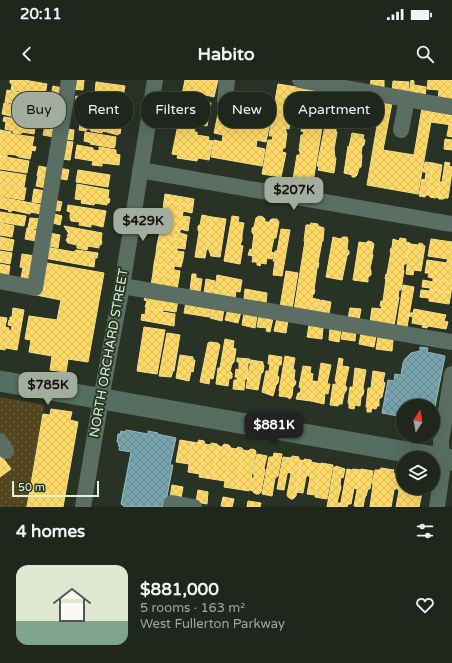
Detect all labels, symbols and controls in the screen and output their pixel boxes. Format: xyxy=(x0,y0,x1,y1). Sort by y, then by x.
text: 20:11 xyxy=(20,5,62,23)
icon: back xyxy=(16,43,38,65)
text: Habito xyxy=(197,43,255,65)
icon: search xyxy=(414,43,436,65)
chip: Buy xyxy=(12,92,66,128)
chip: Rent xyxy=(74,92,133,128)
chip: Filters xyxy=(141,92,210,128)
chip: New xyxy=(218,92,276,128)
chip: Apartment xyxy=(284,92,384,128)
pin: $207K xyxy=(266,177,322,211)
text: $207K xyxy=(273,182,315,198)
pin: $429K xyxy=(115,208,171,242)
text: $429K xyxy=(122,213,164,229)
street label: NORTH ORCHARD STREET xyxy=(86,267,132,439)
pin: $785K xyxy=(20,372,76,406)
text: $785K xyxy=(27,377,69,393)
north arrow xyxy=(396,399,440,443)
map controls xyxy=(396,399,440,495)
pin: $881K xyxy=(246,412,302,446)
text: $881K xyxy=(253,417,295,433)
button: layers xyxy=(396,451,440,495)
scale bar xyxy=(12,479,99,498)
text: 50 m xyxy=(18,481,45,494)
icon: filters xyxy=(414,520,436,542)
text: 4 homes xyxy=(16,521,85,542)
text: $881,000 xyxy=(140,579,219,600)
icon: home xyxy=(48,581,96,629)
icon: heart xyxy=(414,594,436,616)
text: 5 rooms · 163 m² xyxy=(140,600,245,616)
text: West Fullerton Parkway xyxy=(140,616,285,632)

